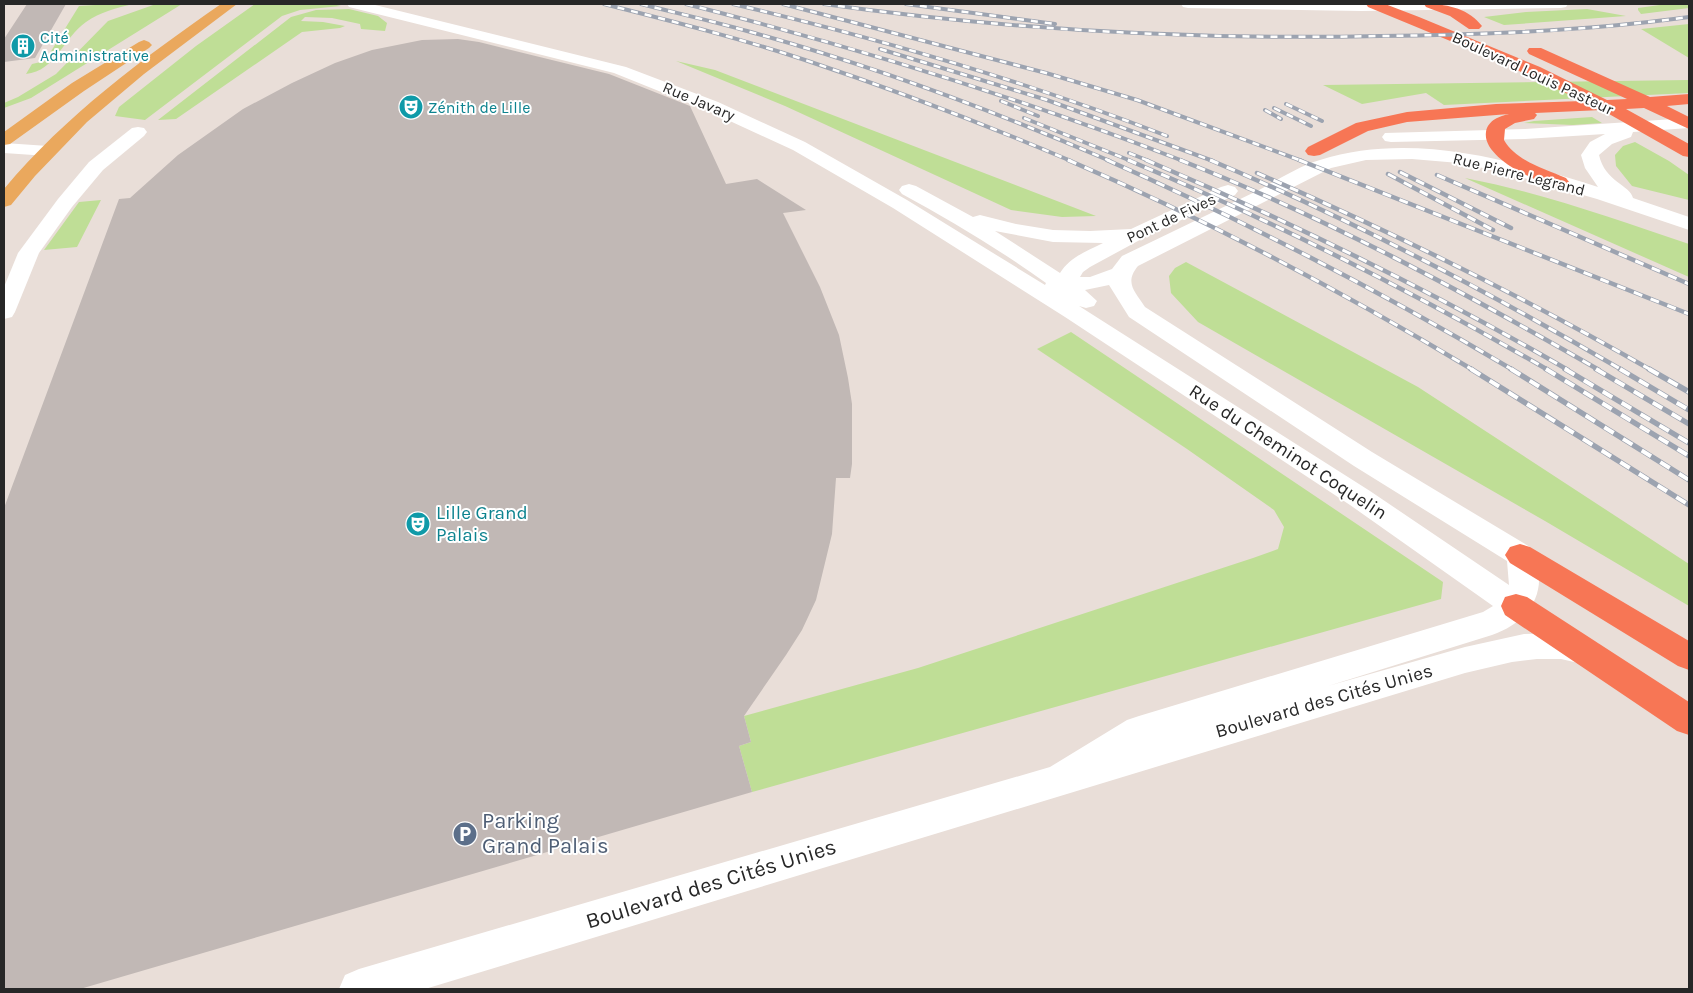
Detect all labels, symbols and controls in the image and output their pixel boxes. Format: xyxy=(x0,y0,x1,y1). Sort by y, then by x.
street label: Boulevard Louis Pasteur xyxy=(1449,27,1617,119)
place label: Cité Administrative xyxy=(40,28,149,65)
building icon: Cité Administrative xyxy=(10,33,36,59)
street label: Rue Javary xyxy=(660,77,739,125)
theatre icon: Zénith de Lille xyxy=(398,94,424,120)
place label: Zénith de Lille xyxy=(428,98,531,117)
street label: Rue Pierre Legrand xyxy=(1451,148,1587,200)
street label: Pont de Fives xyxy=(1123,189,1219,247)
street label: Rue du Cheminot Coquelin xyxy=(1185,380,1391,524)
place label: Lille Grand Palais xyxy=(436,502,528,546)
theatre icon: Lille Grand Palais xyxy=(405,511,431,537)
street label: Boulevard des Cités Unies xyxy=(1213,659,1435,743)
place label: Parking Grand Palais xyxy=(482,808,608,859)
parking icon: Parking Grand Palais xyxy=(452,821,478,847)
street label: Boulevard des Cités Unies xyxy=(583,833,839,935)

